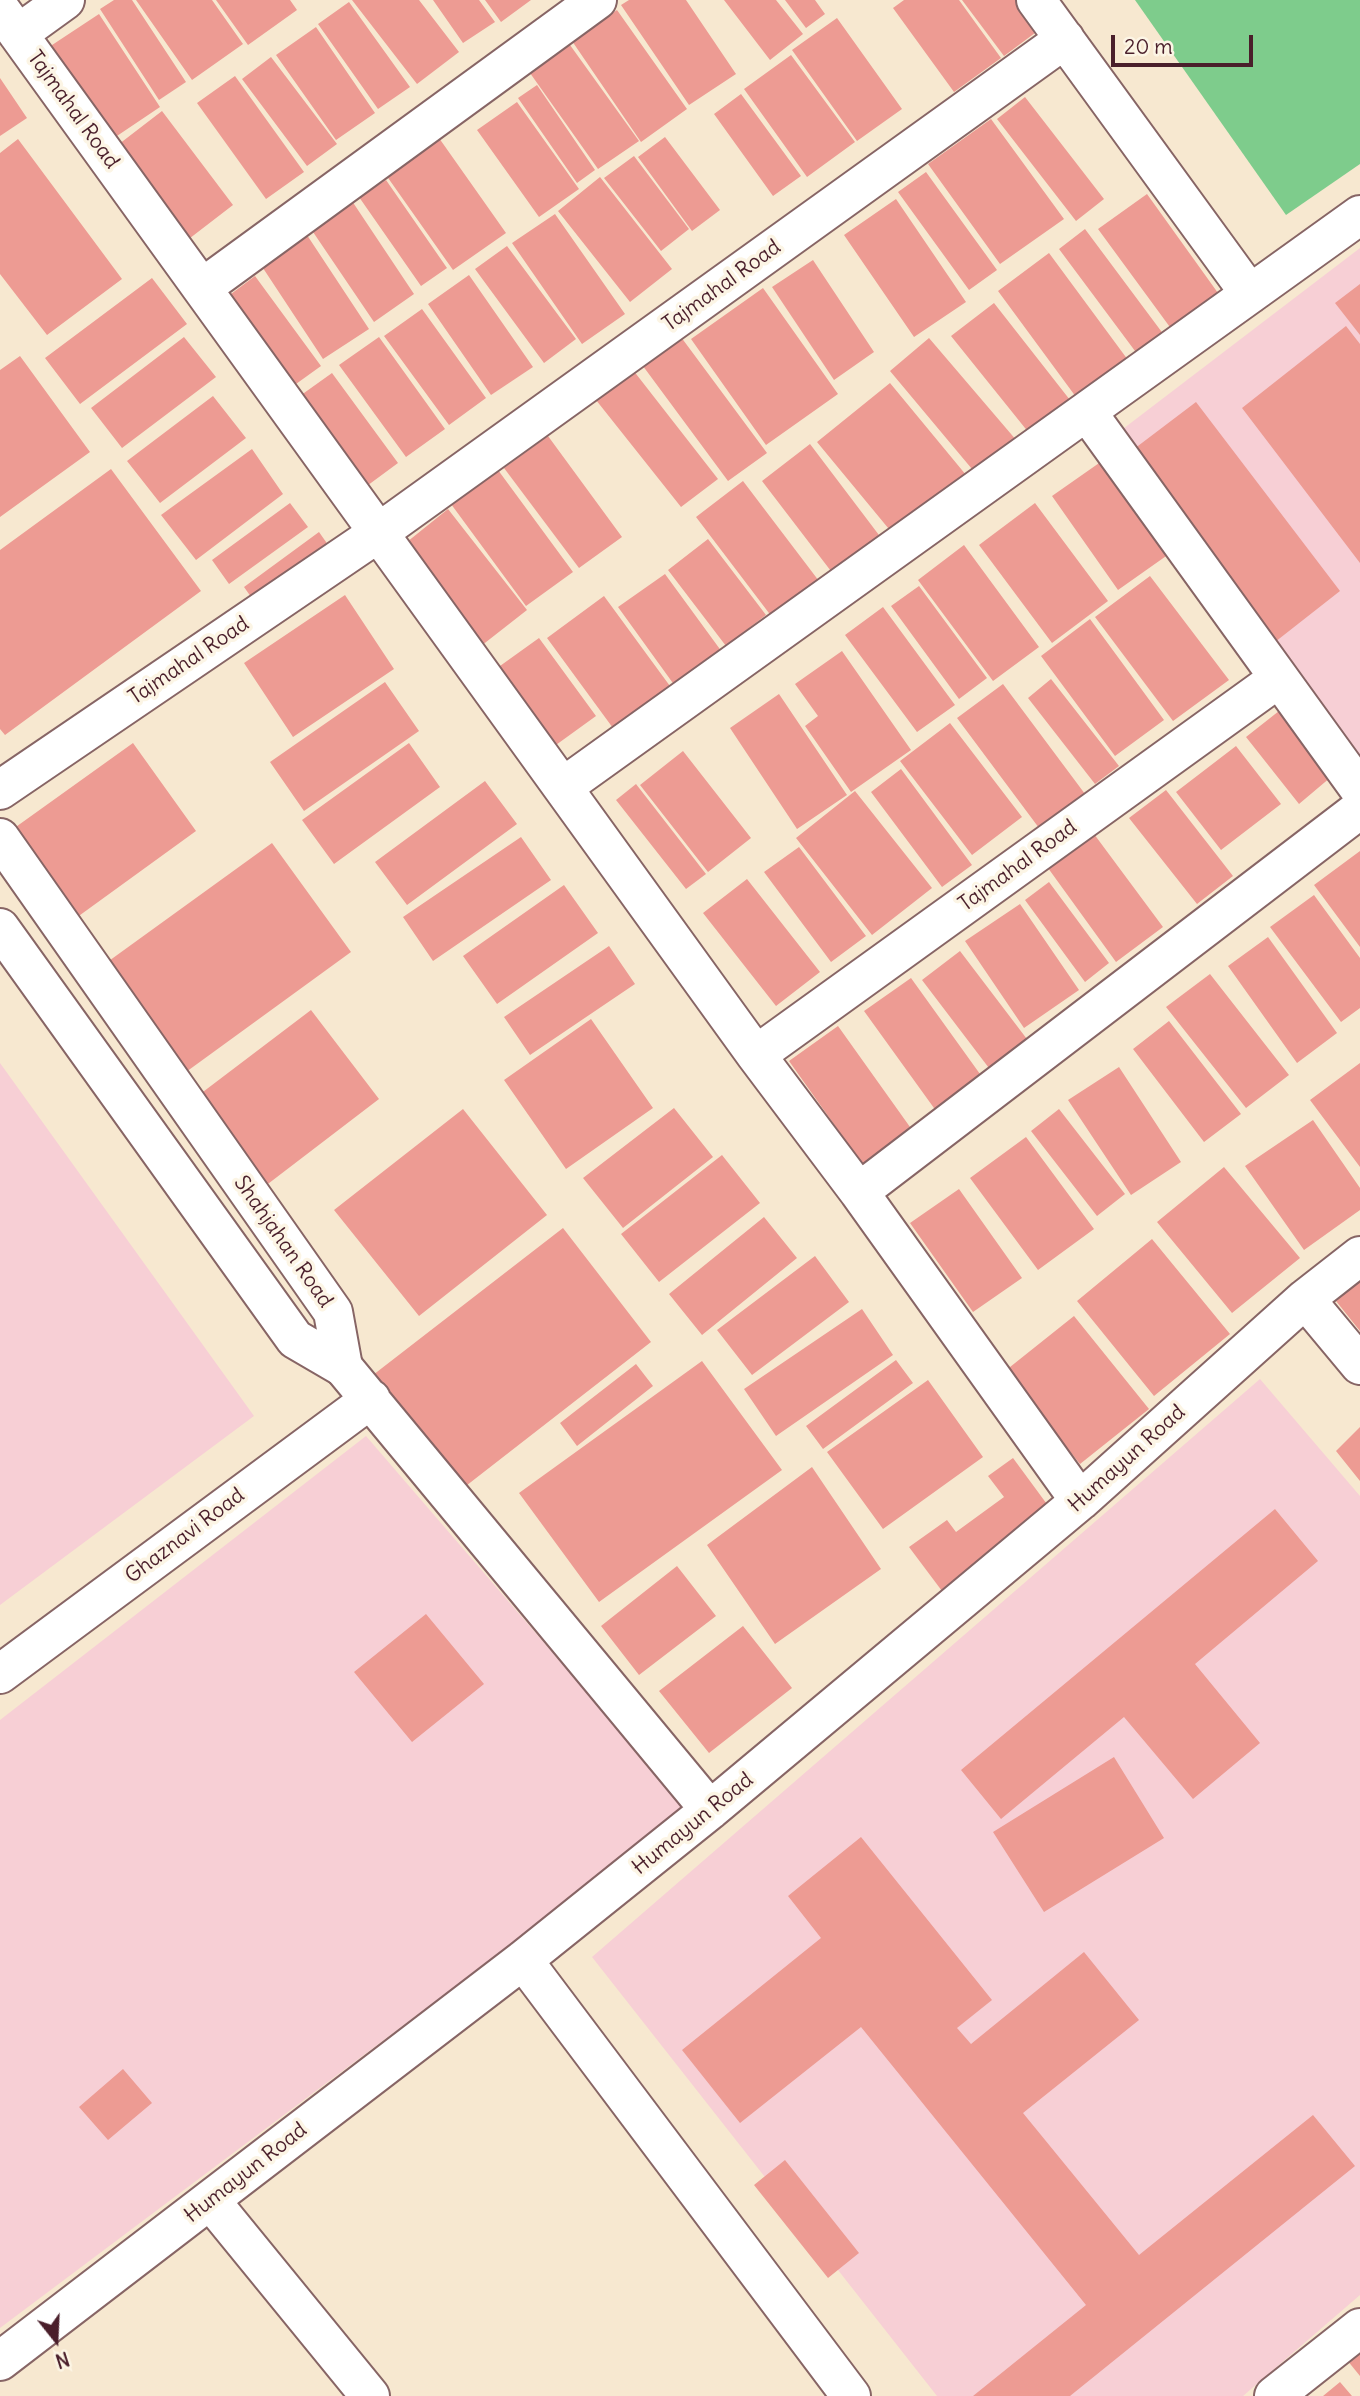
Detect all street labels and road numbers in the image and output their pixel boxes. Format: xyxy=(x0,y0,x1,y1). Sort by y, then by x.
street label: Tajmahal Road xyxy=(22,46,124,174)
street label: Tajmahal Road xyxy=(658,235,786,337)
street label: Tajmahal Road xyxy=(124,611,254,711)
street label: Tajmahal Road xyxy=(954,815,1082,917)
street label: Shahjahan Road xyxy=(228,1171,338,1313)
street label: Humayun Road xyxy=(1063,1400,1191,1518)
street label: Ghaznavi Road xyxy=(120,1483,250,1589)
street label: Humayun Road xyxy=(627,1768,759,1880)
street label: Humayun Road xyxy=(180,2117,312,2229)

